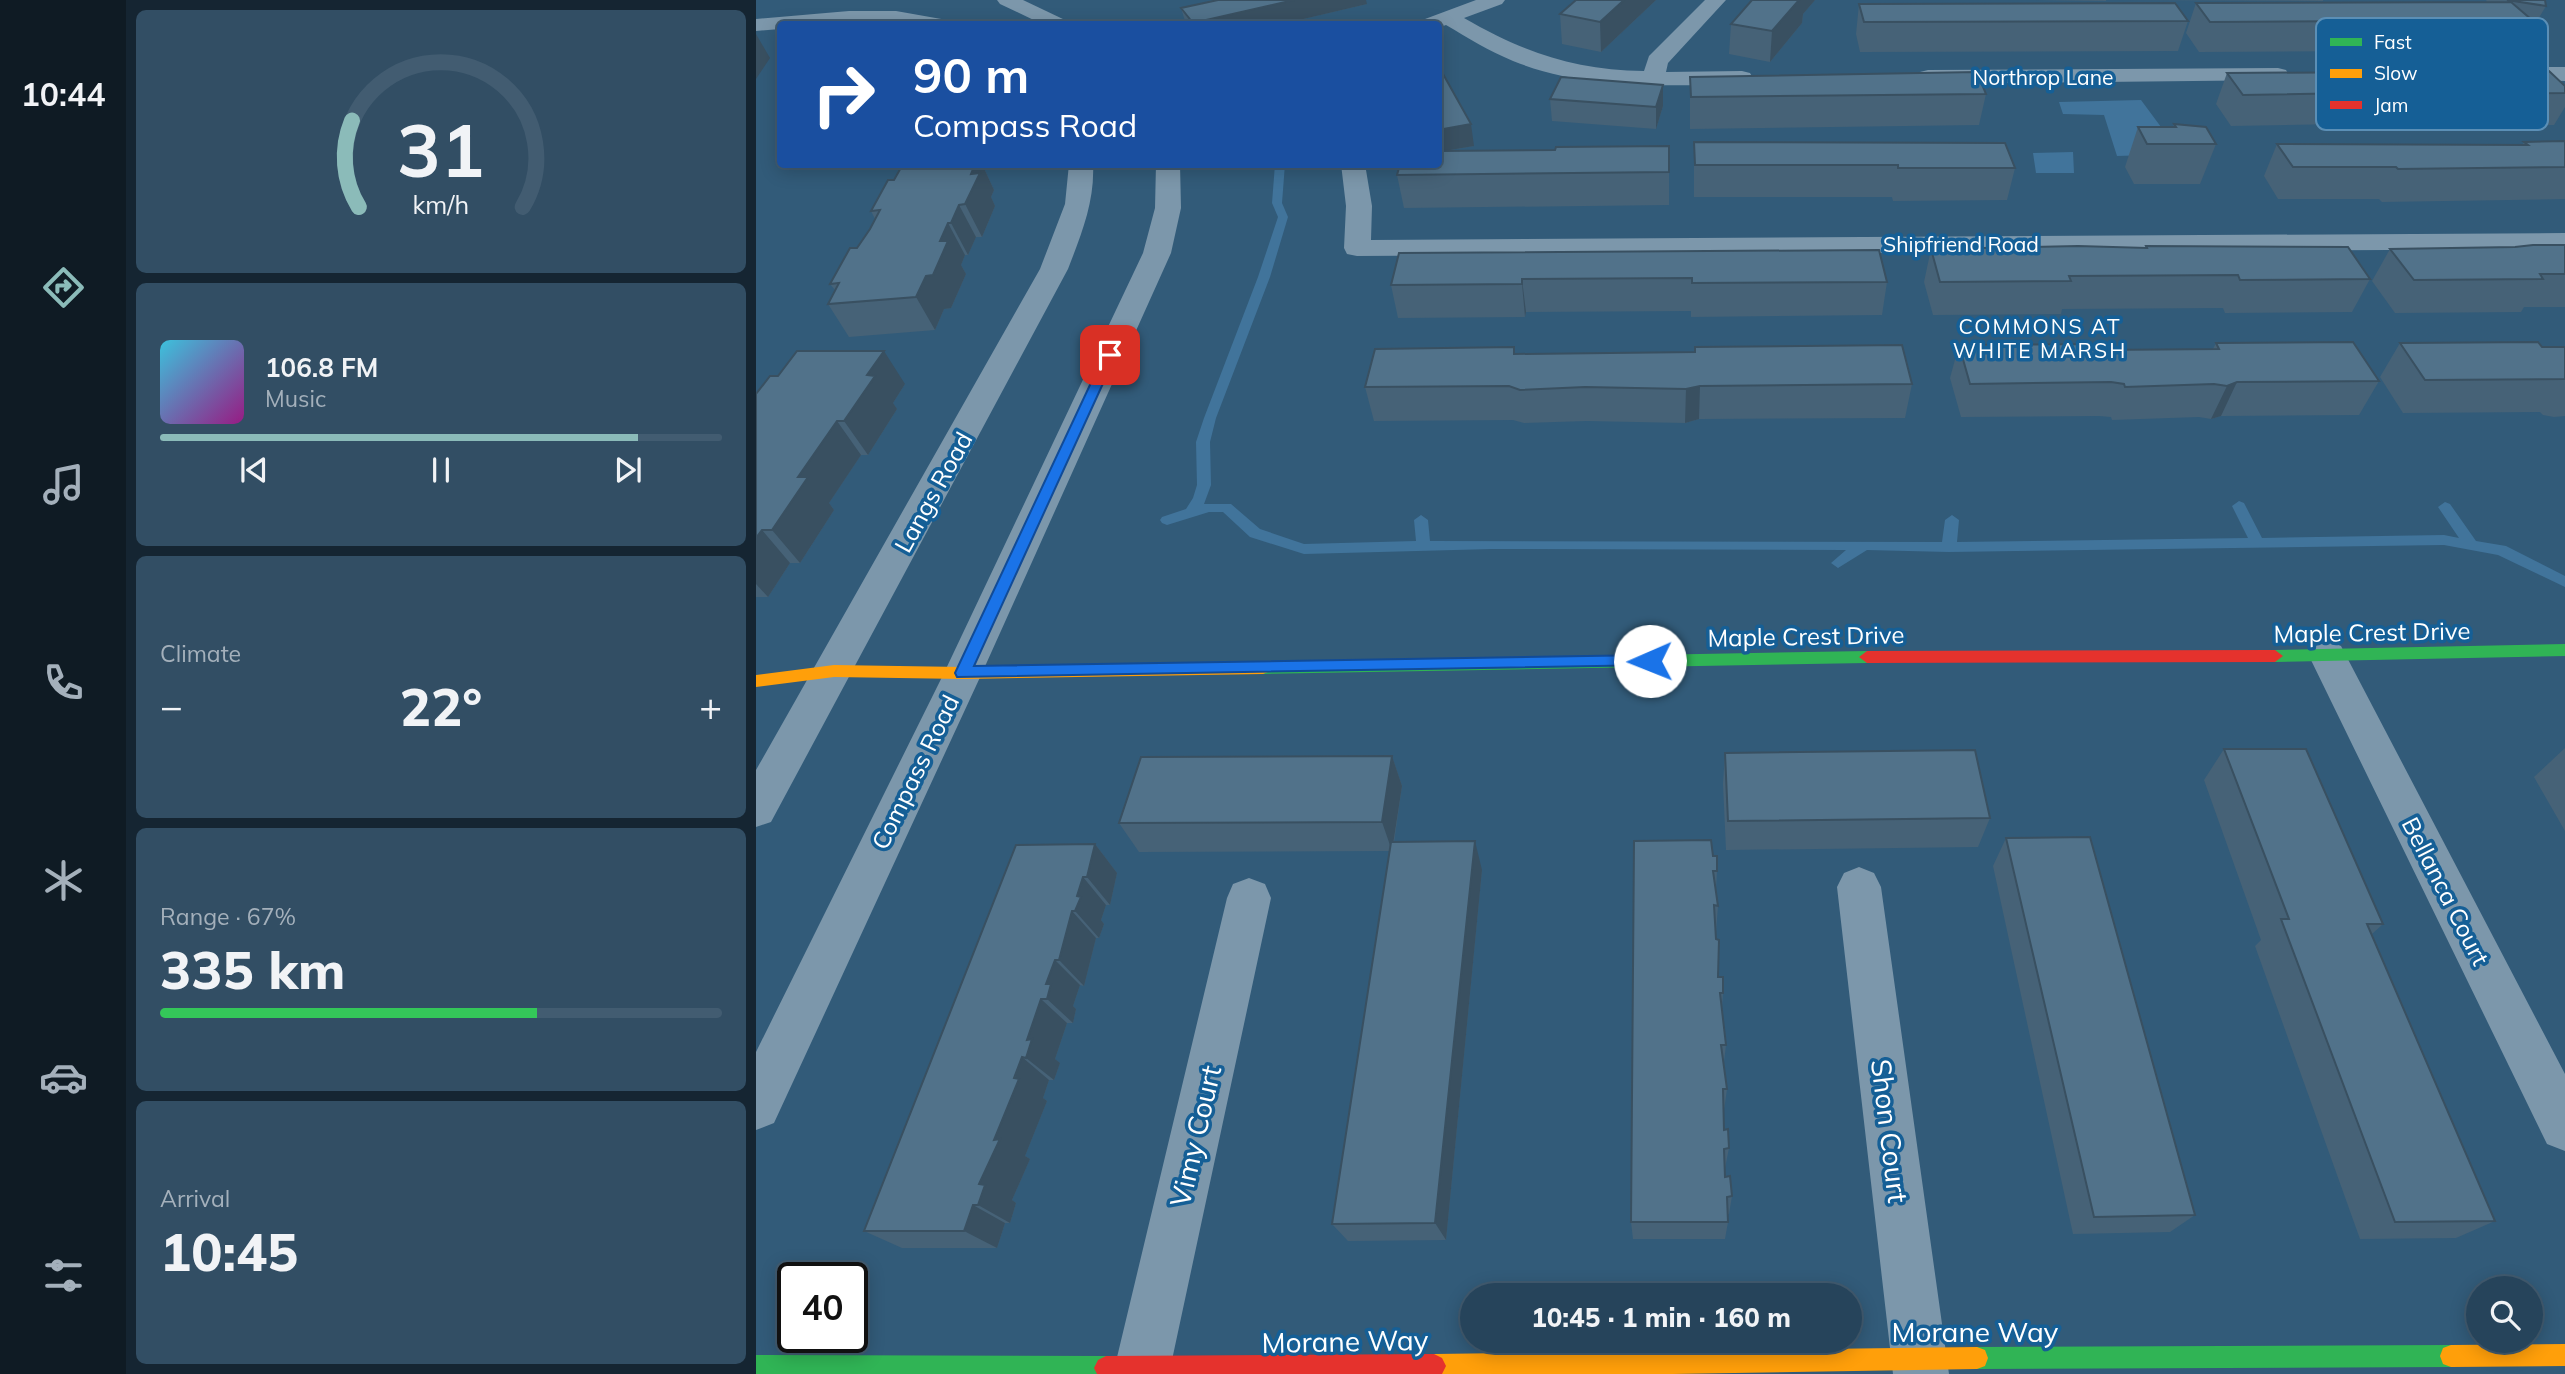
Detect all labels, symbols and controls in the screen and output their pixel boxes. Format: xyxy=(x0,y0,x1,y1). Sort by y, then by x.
legend xyxy=(2316,18,2548,130)
text: Fast xyxy=(2374,30,2412,54)
text: 90 m xyxy=(913,44,1029,105)
icon: right xyxy=(798,49,889,140)
text: Slow xyxy=(2374,61,2418,85)
street label: Northrop Lane xyxy=(1973,64,2113,90)
text: 10:44 xyxy=(21,74,105,114)
text: Jam xyxy=(2374,93,2408,117)
text: 31 xyxy=(397,105,485,196)
text: Compass Road xyxy=(913,105,1137,145)
text: km/h xyxy=(413,189,469,220)
street label: Shipfriend Road xyxy=(1883,231,2039,257)
icon: directions xyxy=(39,263,88,312)
district label: COMMONS AT WHITE MARSH xyxy=(1953,313,2127,363)
pin xyxy=(1080,325,1140,385)
icon: arrive xyxy=(1091,336,1129,374)
text: 106.8 FM xyxy=(265,351,378,384)
text: Music xyxy=(265,384,326,413)
street label: Langs Road xyxy=(888,427,978,557)
icon: previous xyxy=(235,451,273,489)
icon: pause xyxy=(422,451,460,489)
icon: next xyxy=(609,451,647,489)
icon: music xyxy=(39,460,88,509)
street label: Maple Crest Drive xyxy=(2273,615,2471,649)
street label: Maple Crest Drive xyxy=(1707,619,1905,653)
position arrow xyxy=(1613,624,1687,698)
text: Climate xyxy=(160,639,241,668)
icon: phone xyxy=(39,658,88,707)
text: 22° xyxy=(400,674,482,739)
text: − xyxy=(160,682,183,730)
text: + xyxy=(699,682,722,730)
street label: Compass Road xyxy=(865,690,965,854)
street label: Bellanca Court xyxy=(2396,812,2496,970)
icon: climate xyxy=(39,856,88,905)
text: Range · 67% xyxy=(160,902,296,931)
text: 335 km xyxy=(160,937,345,1002)
icon: car xyxy=(39,1053,88,1102)
street label: Shon Court xyxy=(1864,1057,1916,1205)
street label: Vimy Court xyxy=(1162,1062,1228,1210)
text: Arrival xyxy=(160,1184,230,1213)
text: 10:45 xyxy=(160,1219,298,1284)
icon: filters xyxy=(39,1251,88,1300)
speed limit sign: 40 xyxy=(777,1262,868,1353)
map controls xyxy=(2466,1276,2543,1353)
button: search xyxy=(2466,1276,2543,1353)
text: 10:45 · 1 min · 160 m xyxy=(1531,1301,1791,1334)
street label: Morane Way xyxy=(1892,1314,2059,1349)
street label: Morane Way xyxy=(1261,1322,1429,1360)

